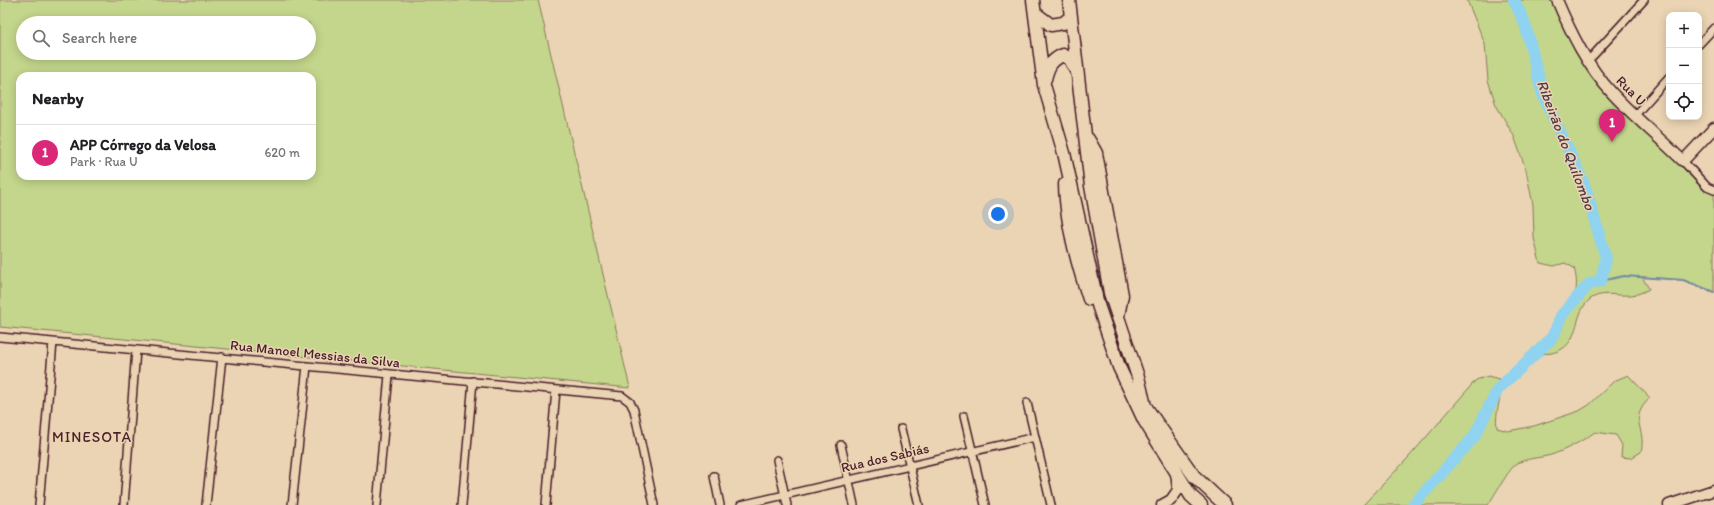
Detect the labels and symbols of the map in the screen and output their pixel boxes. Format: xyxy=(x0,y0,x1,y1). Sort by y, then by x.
street label: Rua U xyxy=(1612,72,1650,110)
water label: Ribeirão do Quilombo xyxy=(1533,77,1599,213)
pin: 1 xyxy=(1599,109,1625,142)
your location xyxy=(988,204,1008,224)
street label: Rua Manoel Messias da Silva xyxy=(229,337,401,371)
district label: MINESOTA xyxy=(52,428,132,446)
street label: Rua dos Sabiás xyxy=(839,440,931,476)

